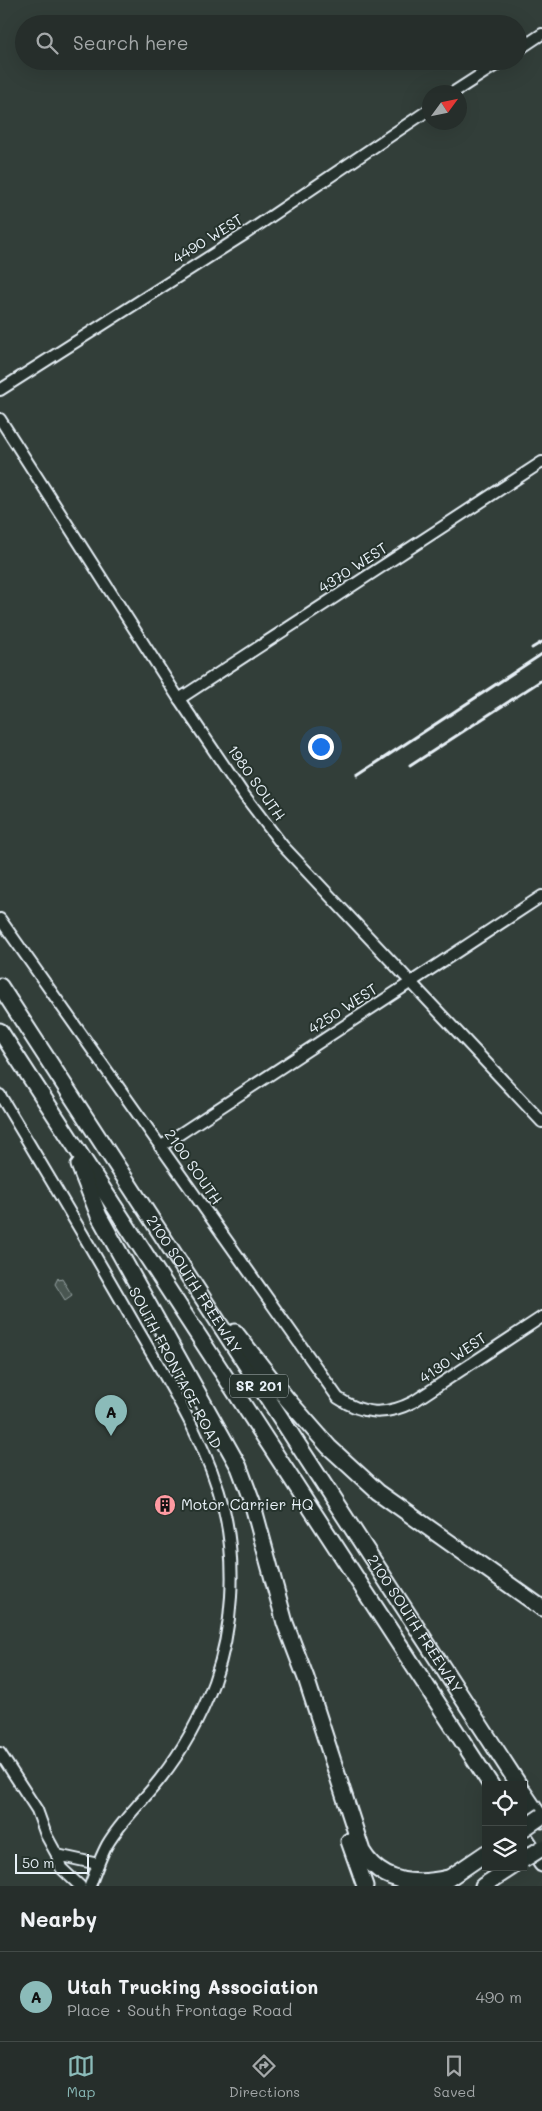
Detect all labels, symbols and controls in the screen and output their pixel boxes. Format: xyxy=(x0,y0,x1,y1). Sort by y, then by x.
search box xyxy=(15,15,527,70)
icon: search xyxy=(33,29,61,57)
text: Search here xyxy=(73,30,189,55)
north arrow xyxy=(422,85,467,130)
street label: 4490 WEST xyxy=(169,209,246,268)
street label: 4370 WEST xyxy=(314,537,391,597)
your location xyxy=(308,734,334,760)
street label: 1980 SOUTH xyxy=(223,741,290,824)
street label: 4250 WEST xyxy=(304,978,381,1038)
street label: 2100 SOUTH xyxy=(160,1125,227,1208)
street label: 2100 SOUTH FREEWAY xyxy=(142,1211,247,1357)
street label: SOUTH FRONTAGE ROAD xyxy=(125,1283,227,1452)
street label: 4130 WEST xyxy=(415,1327,490,1387)
road number: SR 201 xyxy=(230,1374,288,1398)
pin: A xyxy=(95,1395,127,1436)
building icon: Motor Carrier HQ xyxy=(153,1493,177,1517)
place label: Motor Carrier HQ xyxy=(181,1494,313,1514)
street label: 2100 SOUTH FREEWAY xyxy=(363,1551,468,1697)
map controls xyxy=(482,1781,527,1871)
button: locate xyxy=(482,1781,527,1826)
button: layers xyxy=(482,1826,527,1871)
scale bar xyxy=(15,1851,89,1874)
text: 50 m xyxy=(22,1853,54,1872)
text: Nearby xyxy=(20,1905,97,1932)
text: Utah Trucking Association xyxy=(67,1974,318,1999)
text: A xyxy=(30,1986,42,2007)
text: 490 m xyxy=(475,1986,522,2007)
text: Place · South Frontage Road xyxy=(67,1999,292,2020)
tab: Map xyxy=(67,2052,95,2101)
tab: Directions xyxy=(229,2052,300,2101)
tab: Saved xyxy=(434,2052,475,2101)

